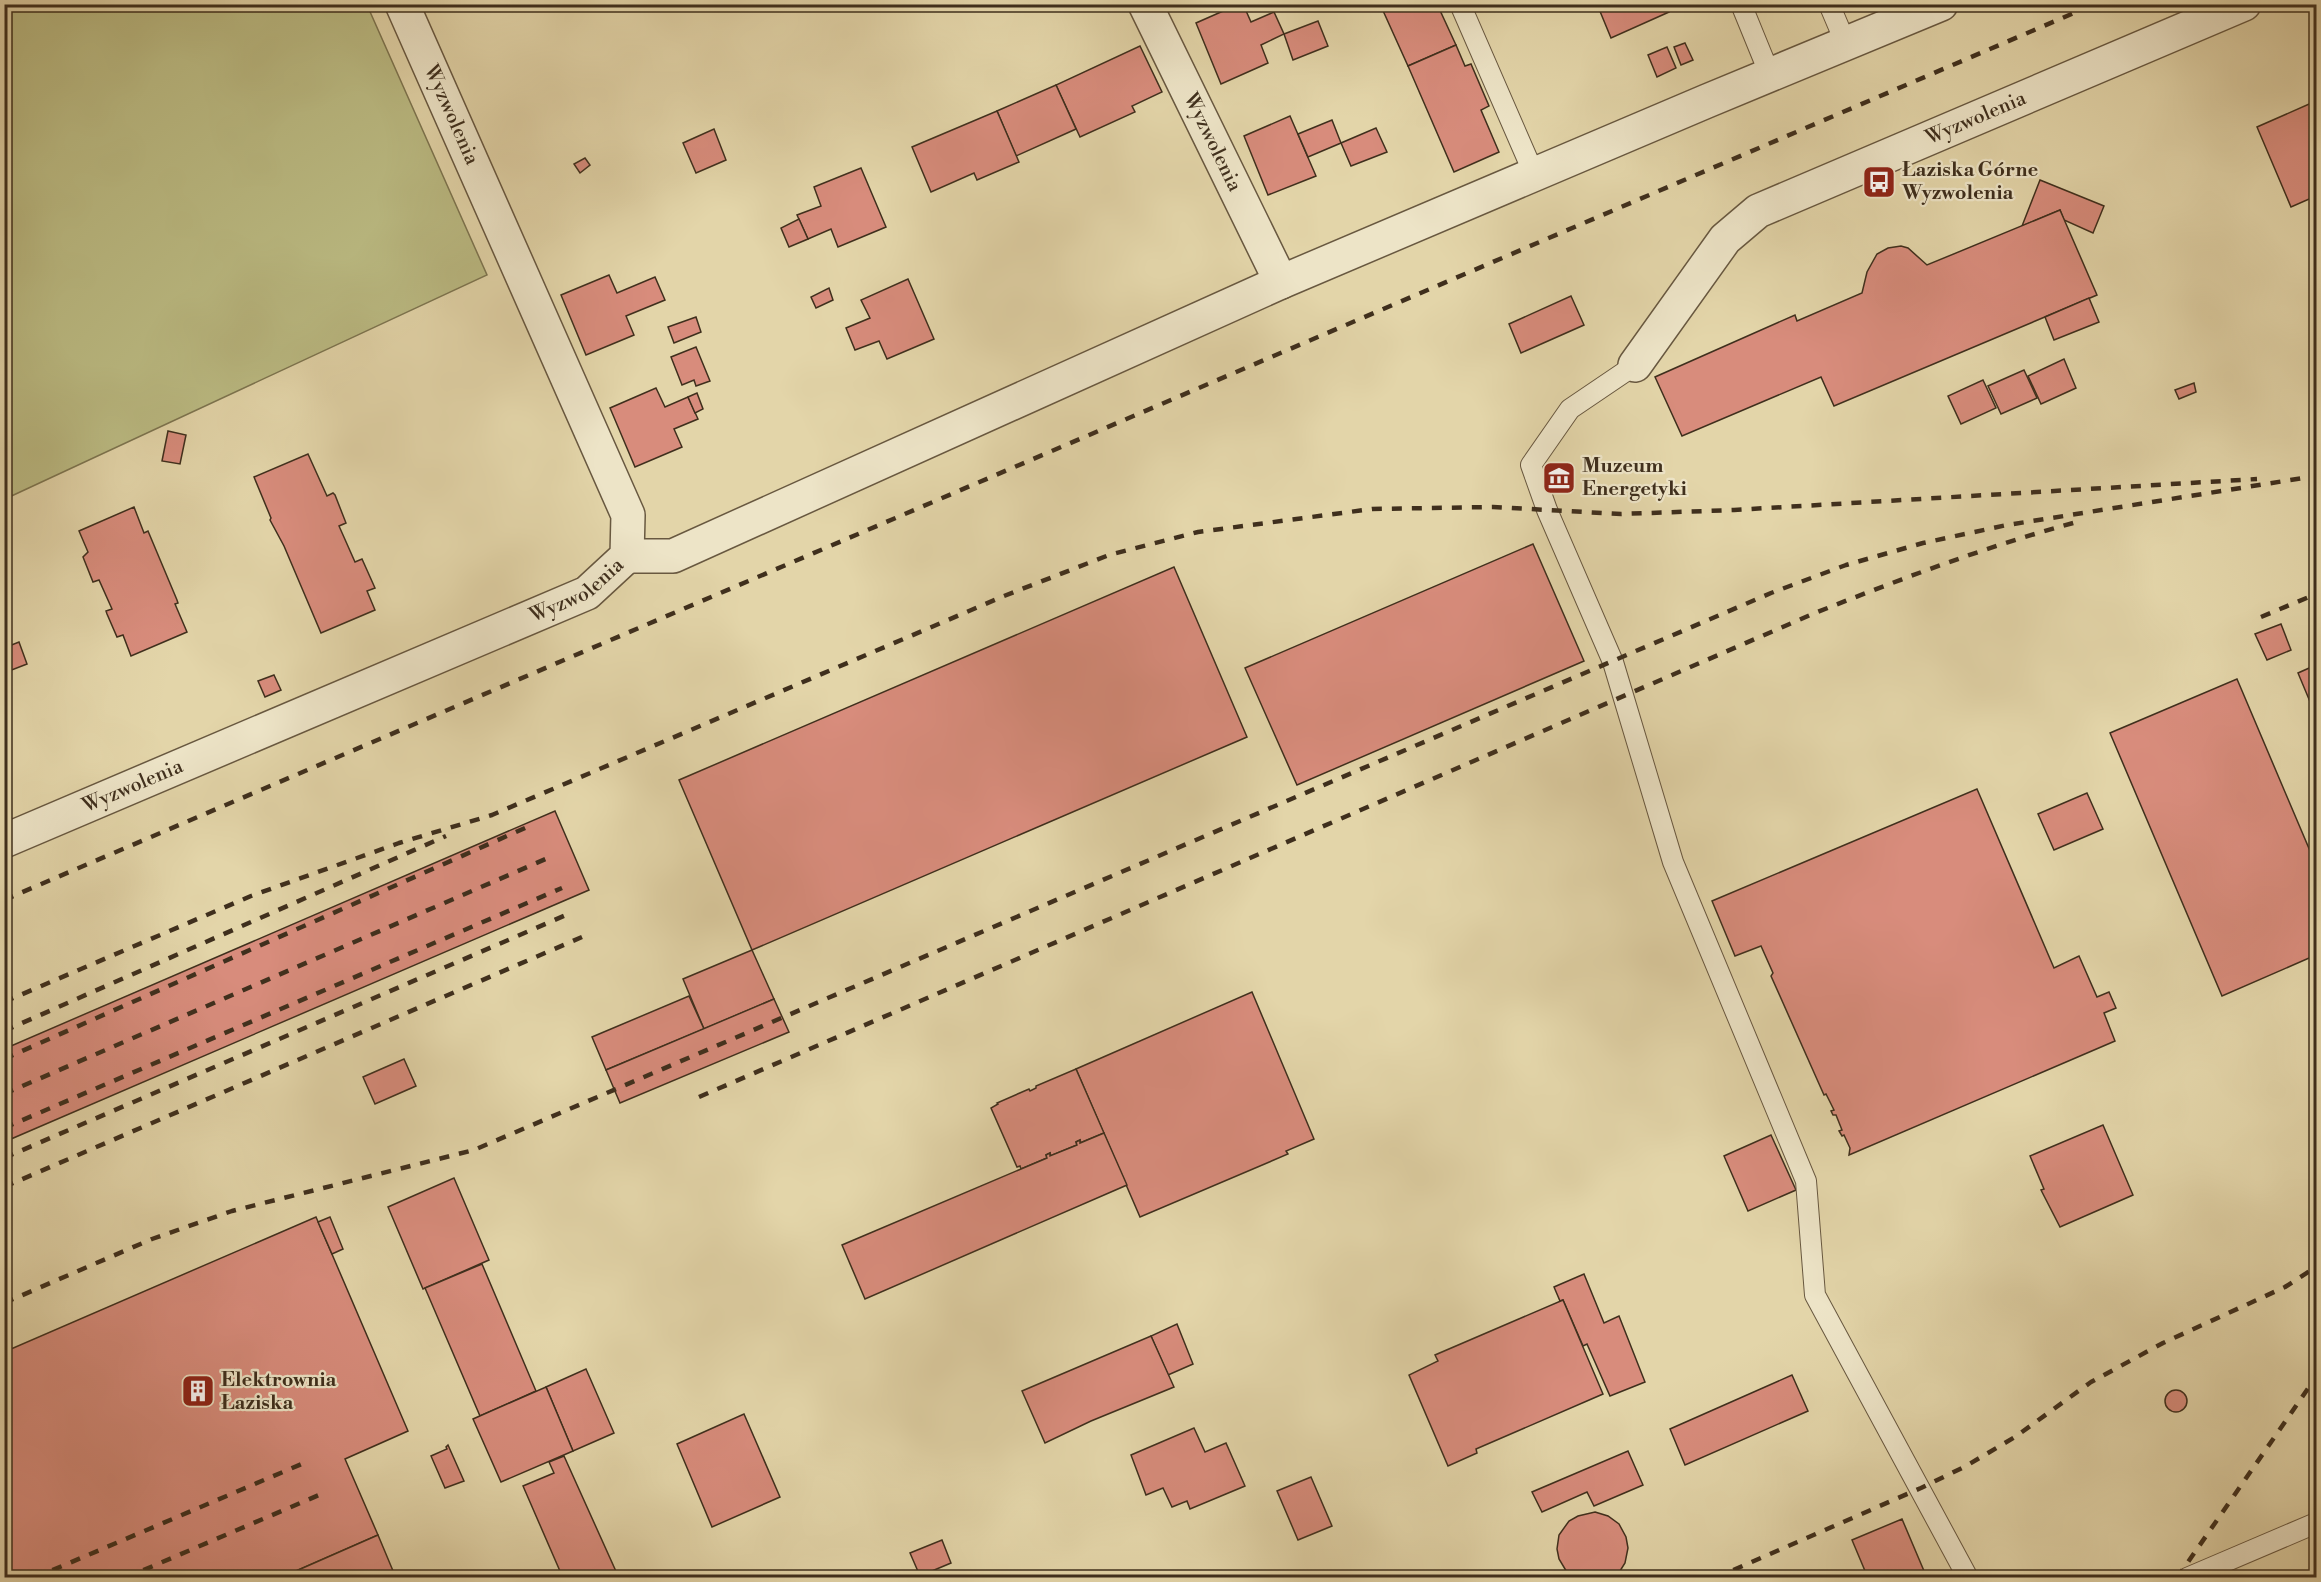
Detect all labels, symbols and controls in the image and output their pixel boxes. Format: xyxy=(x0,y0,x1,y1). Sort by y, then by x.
street label: Wyzwolenia xyxy=(418,60,484,170)
street label: Wyzwolenia xyxy=(1921,85,2031,151)
street label: Wyzwolenia xyxy=(1178,88,1248,196)
place label: Łaziska Górne Wyzwolenia xyxy=(1901,158,2038,206)
bus stop icon: Łaziska Górne Wyzwolenia xyxy=(1861,164,1897,200)
place label: Muzeum Energetyki xyxy=(1582,454,1687,502)
museum icon: Muzeum Energetyki xyxy=(1541,460,1577,496)
street label: Wyzwolenia xyxy=(525,552,630,629)
street label: Wyzwolenia xyxy=(78,753,188,819)
place label: Elektrownia Łaziska xyxy=(221,1368,337,1416)
building icon: Elektrownia Łaziska xyxy=(180,1373,216,1409)

